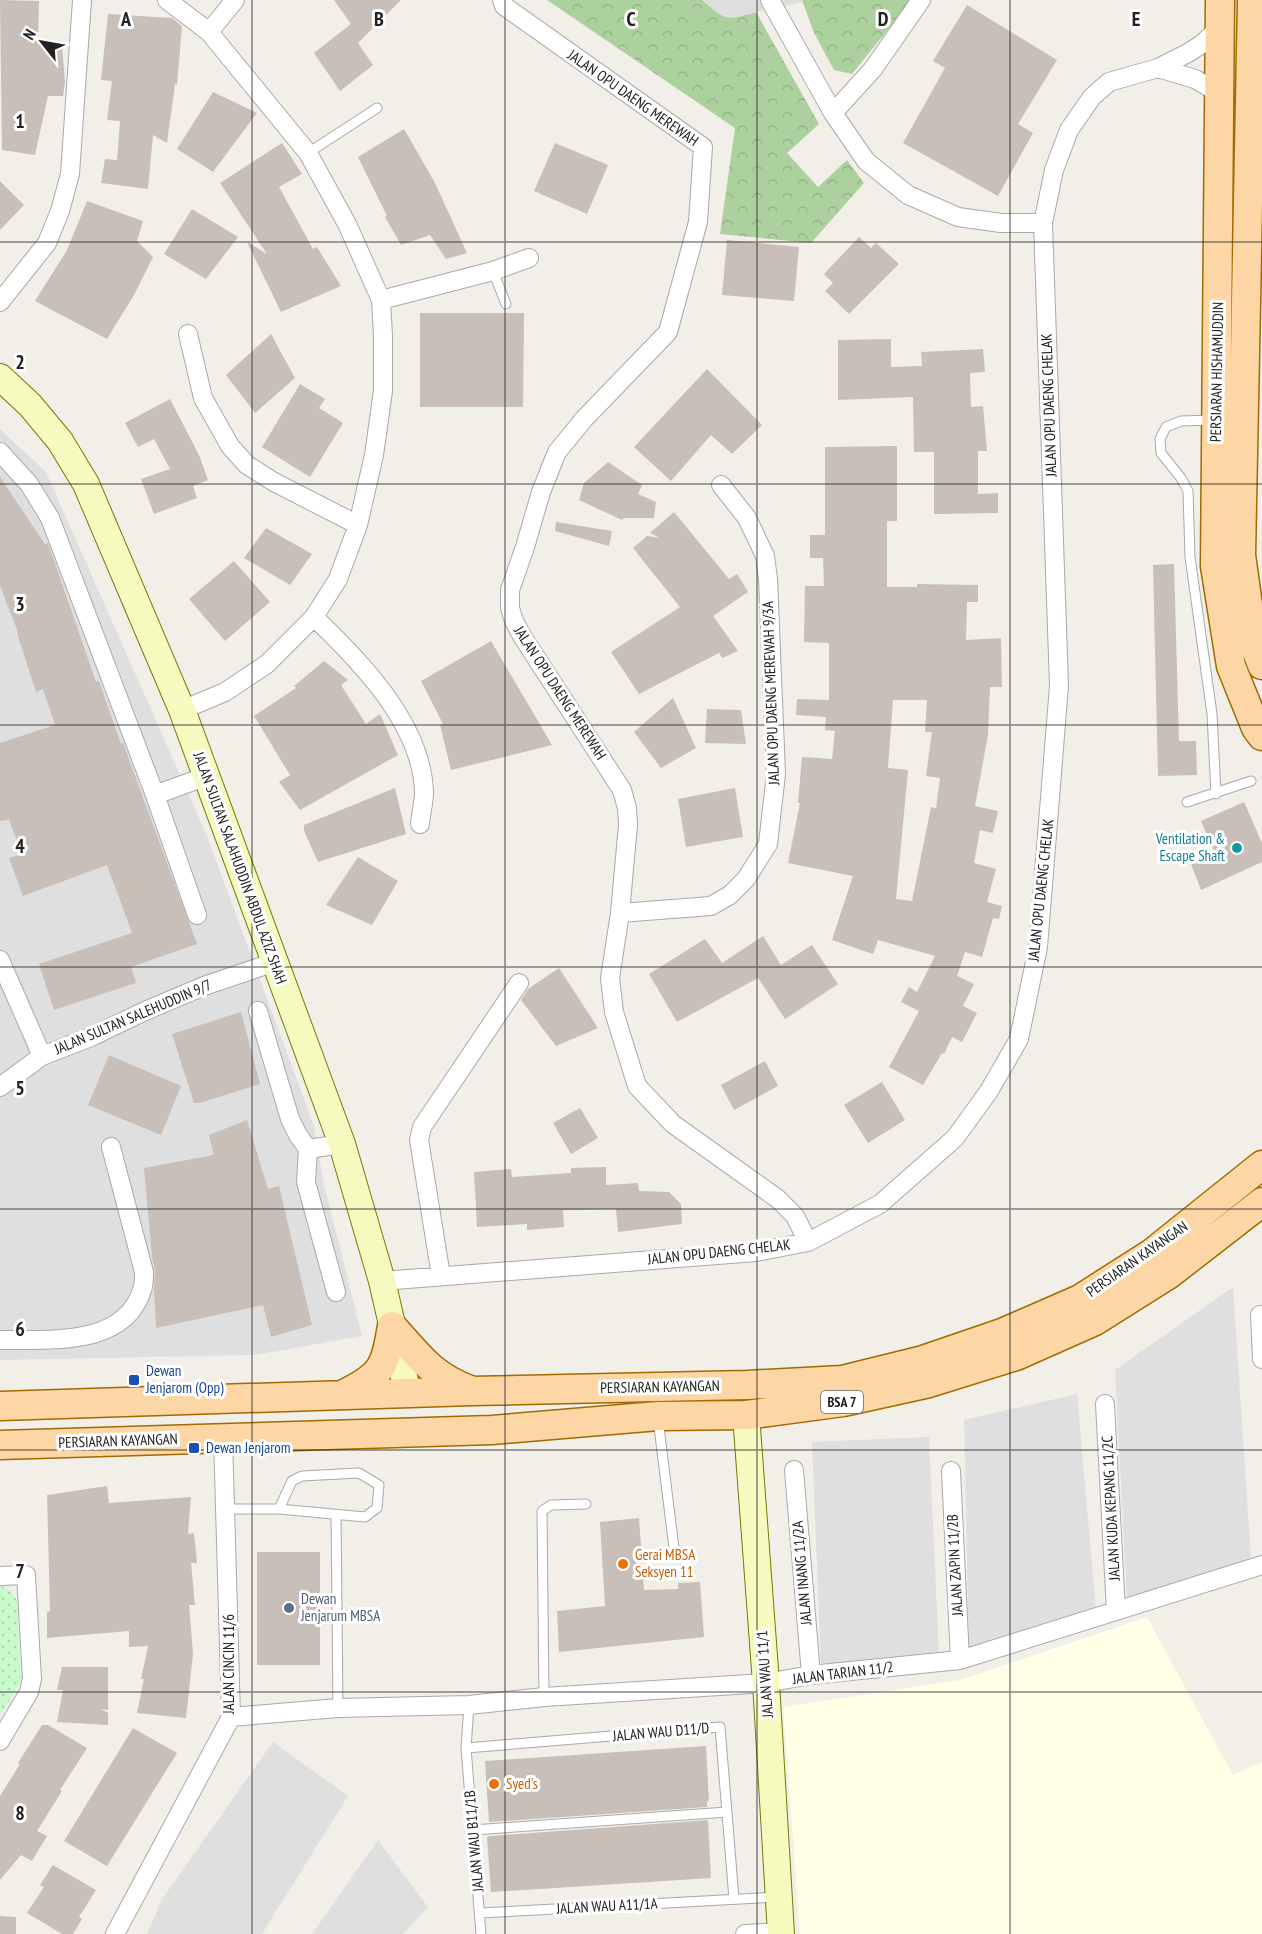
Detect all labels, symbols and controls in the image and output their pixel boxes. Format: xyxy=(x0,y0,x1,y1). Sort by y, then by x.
text: A xyxy=(120,6,132,32)
text: B xyxy=(374,6,384,32)
text: C xyxy=(626,6,636,32)
text: D xyxy=(878,6,889,32)
text: E xyxy=(1132,6,1140,32)
north arrow xyxy=(12,12,72,72)
text: N xyxy=(18,25,40,43)
street label: JALAN OPU DAENG MEREWAH xyxy=(563,45,702,150)
text: 1 xyxy=(15,108,25,134)
street label: PERSIARAN HISHAMUDDIN xyxy=(1206,302,1227,442)
street label: JALAN OPU DAENG CHELAK xyxy=(1036,333,1061,478)
text: 2 xyxy=(15,349,25,375)
text: 3 xyxy=(15,591,25,617)
street label: JALAN OPU DAENG MEREWAH 9/3A xyxy=(758,600,783,786)
street label: JALAN OPU DAENG MEREWAH xyxy=(510,621,611,763)
street label: JALAN SULTAN SALAHUDDIN ABDUL AZIZ SHAH xyxy=(189,748,291,986)
street label: JALAN OPU DAENG CHELAK xyxy=(1023,817,1057,963)
place label: Ventilation & Escape Shaft xyxy=(1155,829,1225,865)
text: 4 xyxy=(15,833,25,859)
marker: Ventilation & Escape Shaft xyxy=(1230,841,1244,855)
street label: JALAN SULTAN SALEHUDDIN 9/7 xyxy=(50,975,214,1059)
text: 5 xyxy=(15,1075,25,1101)
street label: PERSIARAN KAYANGAN xyxy=(1082,1217,1191,1301)
street label: JALAN OPU DAENG CHELAK xyxy=(646,1235,792,1269)
text: 6 xyxy=(15,1316,25,1342)
place label: Dewan Jenjarom (Opp) xyxy=(145,1361,224,1397)
marker: Dewan Jenjarom (Opp) xyxy=(127,1373,141,1387)
street label: PERSIARAN KAYANGAN xyxy=(600,1376,720,1397)
road number: BSA 7 xyxy=(821,1391,863,1413)
street label: PERSIARAN KAYANGAN xyxy=(58,1429,178,1452)
street label: JALAN KUDA KEPANG 11/2C xyxy=(1097,1435,1124,1582)
place label: Dewan Jenjarom xyxy=(206,1438,291,1457)
marker: Dewan Jenjarom xyxy=(187,1441,201,1455)
street label: JALAN ZAPIN 11/2B xyxy=(942,1514,967,1617)
street label: JALAN INANG 11/2A xyxy=(787,1519,816,1627)
place label: Gerai MBSA Seksyen 11 xyxy=(635,1545,696,1581)
marker: Gerai MBSA Seksyen 11 xyxy=(616,1557,630,1571)
text: 7 xyxy=(15,1558,25,1584)
place label: Dewan Jenjarum MBSA xyxy=(300,1589,381,1625)
marker: Dewan Jenjarum MBSA xyxy=(282,1601,296,1615)
street label: JALAN CINCIN 11/6 xyxy=(219,1614,238,1715)
street label: JALAN WAU 11/1 xyxy=(752,1630,777,1719)
street label: JALAN TARIAN 11/2 xyxy=(790,1657,895,1688)
street label: JALAN WAU D11/D xyxy=(611,1718,710,1745)
place label: Syed's xyxy=(506,1774,538,1793)
marker: Syed's xyxy=(487,1777,501,1791)
street label: JALAN WAU B11/1B xyxy=(460,1790,487,1894)
text: 8 xyxy=(15,1800,25,1826)
street label: JALAN WAU A11/1A xyxy=(555,1893,659,1918)

